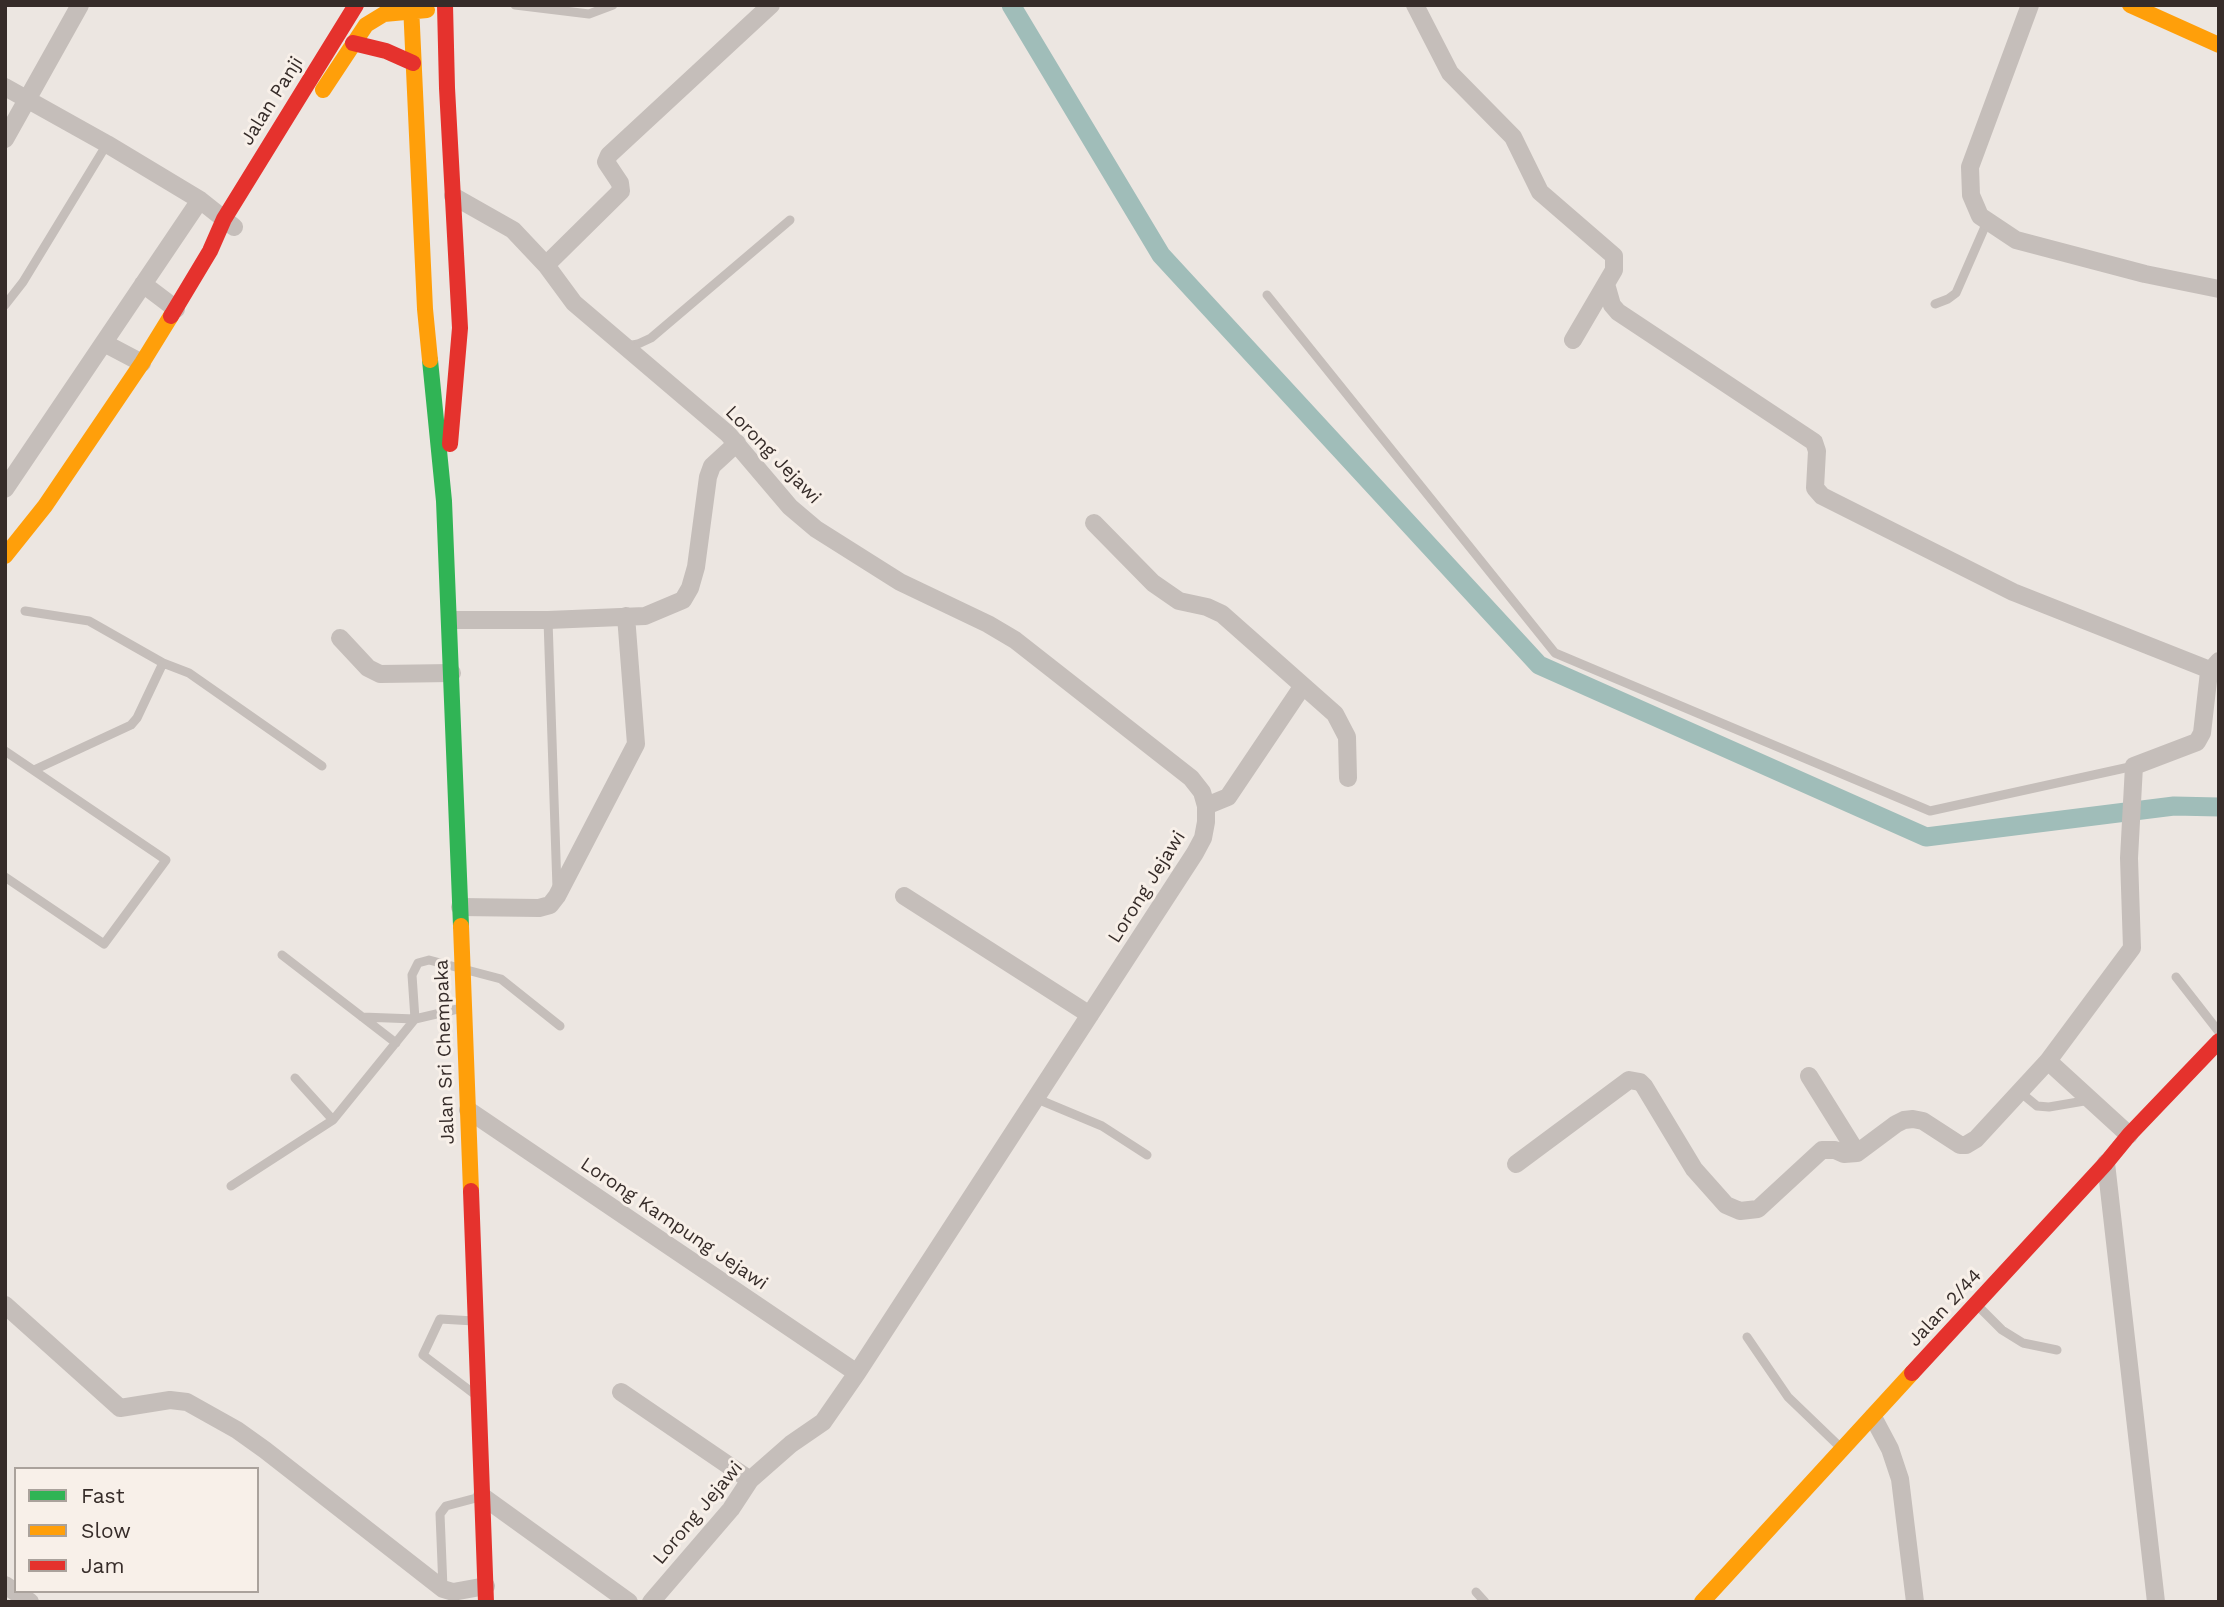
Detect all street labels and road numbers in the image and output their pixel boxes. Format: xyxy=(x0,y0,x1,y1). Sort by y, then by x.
street label: Jalan Panji xyxy=(236,52,308,150)
street label: Lorong Jejawi xyxy=(720,401,826,509)
street label: Lorong Jejawi xyxy=(1103,827,1191,947)
street label: Jalan Sri Chempaka xyxy=(430,959,460,1145)
street label: Lorong Kampung Jejawi xyxy=(576,1153,772,1295)
street label: Jalan 2/44 xyxy=(1903,1264,1987,1352)
street label: Lorong Jejawi xyxy=(648,1457,748,1569)

